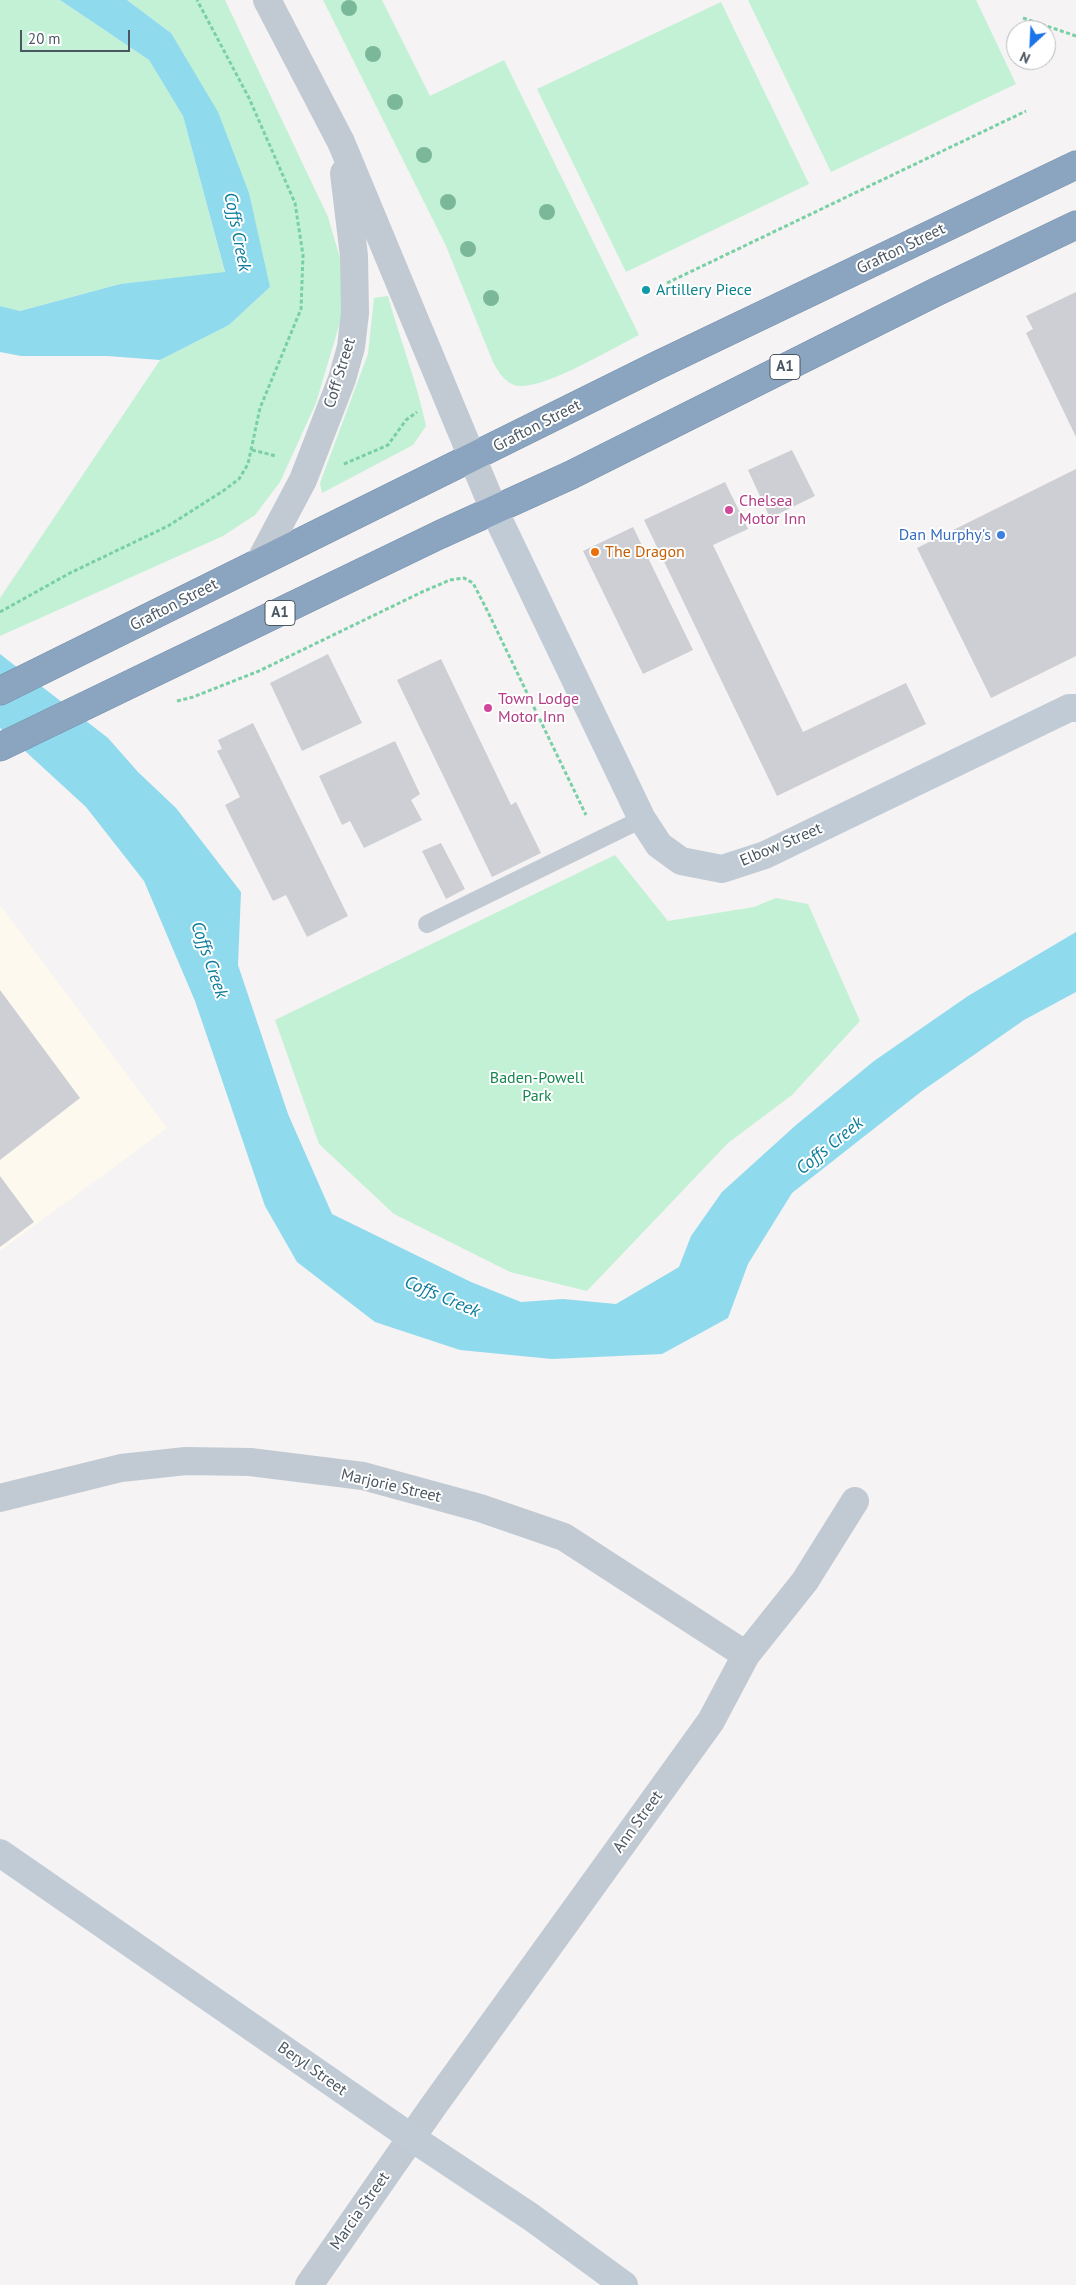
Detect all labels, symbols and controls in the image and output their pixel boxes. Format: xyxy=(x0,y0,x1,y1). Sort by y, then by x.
scale bar xyxy=(22,20,132,52)
north arrow xyxy=(1006,20,1056,70)
text: 20 m xyxy=(28,29,61,48)
text: N xyxy=(1017,48,1033,68)
water label: Coffs Creek xyxy=(219,191,255,273)
street label: Grafton Street xyxy=(854,219,948,279)
place label: Artillery Piece xyxy=(656,280,752,300)
marker: Artillery Piece xyxy=(640,284,652,296)
street label: Coff Street xyxy=(320,336,360,410)
road number: A1 xyxy=(770,354,800,380)
street label: Grafton Street xyxy=(490,396,584,456)
place label: Chelsea Motor Inn xyxy=(739,491,806,529)
marker: Chelsea Motor Inn xyxy=(723,504,735,516)
place label: Dan Murphy's xyxy=(899,525,991,545)
marker: Dan Murphy's xyxy=(995,529,1007,541)
place label: The Dragon xyxy=(605,542,685,562)
marker: The Dragon xyxy=(589,546,601,558)
street label: Grafton Street xyxy=(127,575,221,635)
road number: A1 xyxy=(265,600,295,626)
place label: Town Lodge Motor Inn xyxy=(498,689,579,727)
marker: Town Lodge Motor Inn xyxy=(482,702,494,714)
street label: Elbow Street xyxy=(737,819,825,871)
water label: Coffs Creek xyxy=(186,919,232,1001)
park label: Baden-Powell Park xyxy=(490,1068,584,1106)
water label: Coffs Creek xyxy=(792,1112,868,1180)
water label: Coffs Creek xyxy=(401,1271,483,1323)
street label: Marjorie Street xyxy=(339,1465,443,1507)
street label: Ann Street xyxy=(609,1787,667,1857)
street label: Beryl Street xyxy=(274,2038,350,2100)
street label: Marcia Street xyxy=(326,2168,394,2254)

